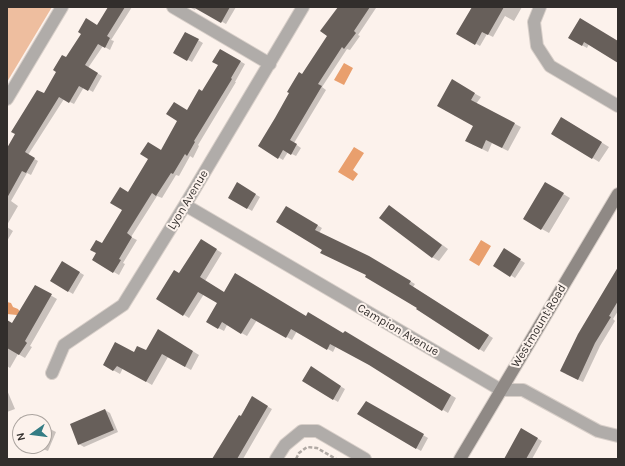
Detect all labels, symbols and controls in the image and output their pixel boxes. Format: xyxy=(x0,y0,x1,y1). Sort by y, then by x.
street label: Lyon Avenue xyxy=(165,168,211,232)
street label: Westmount Road xyxy=(508,282,570,370)
street label: Campion Avenue xyxy=(355,301,441,359)
north arrow xyxy=(12,414,52,454)
text: N xyxy=(14,431,28,442)

